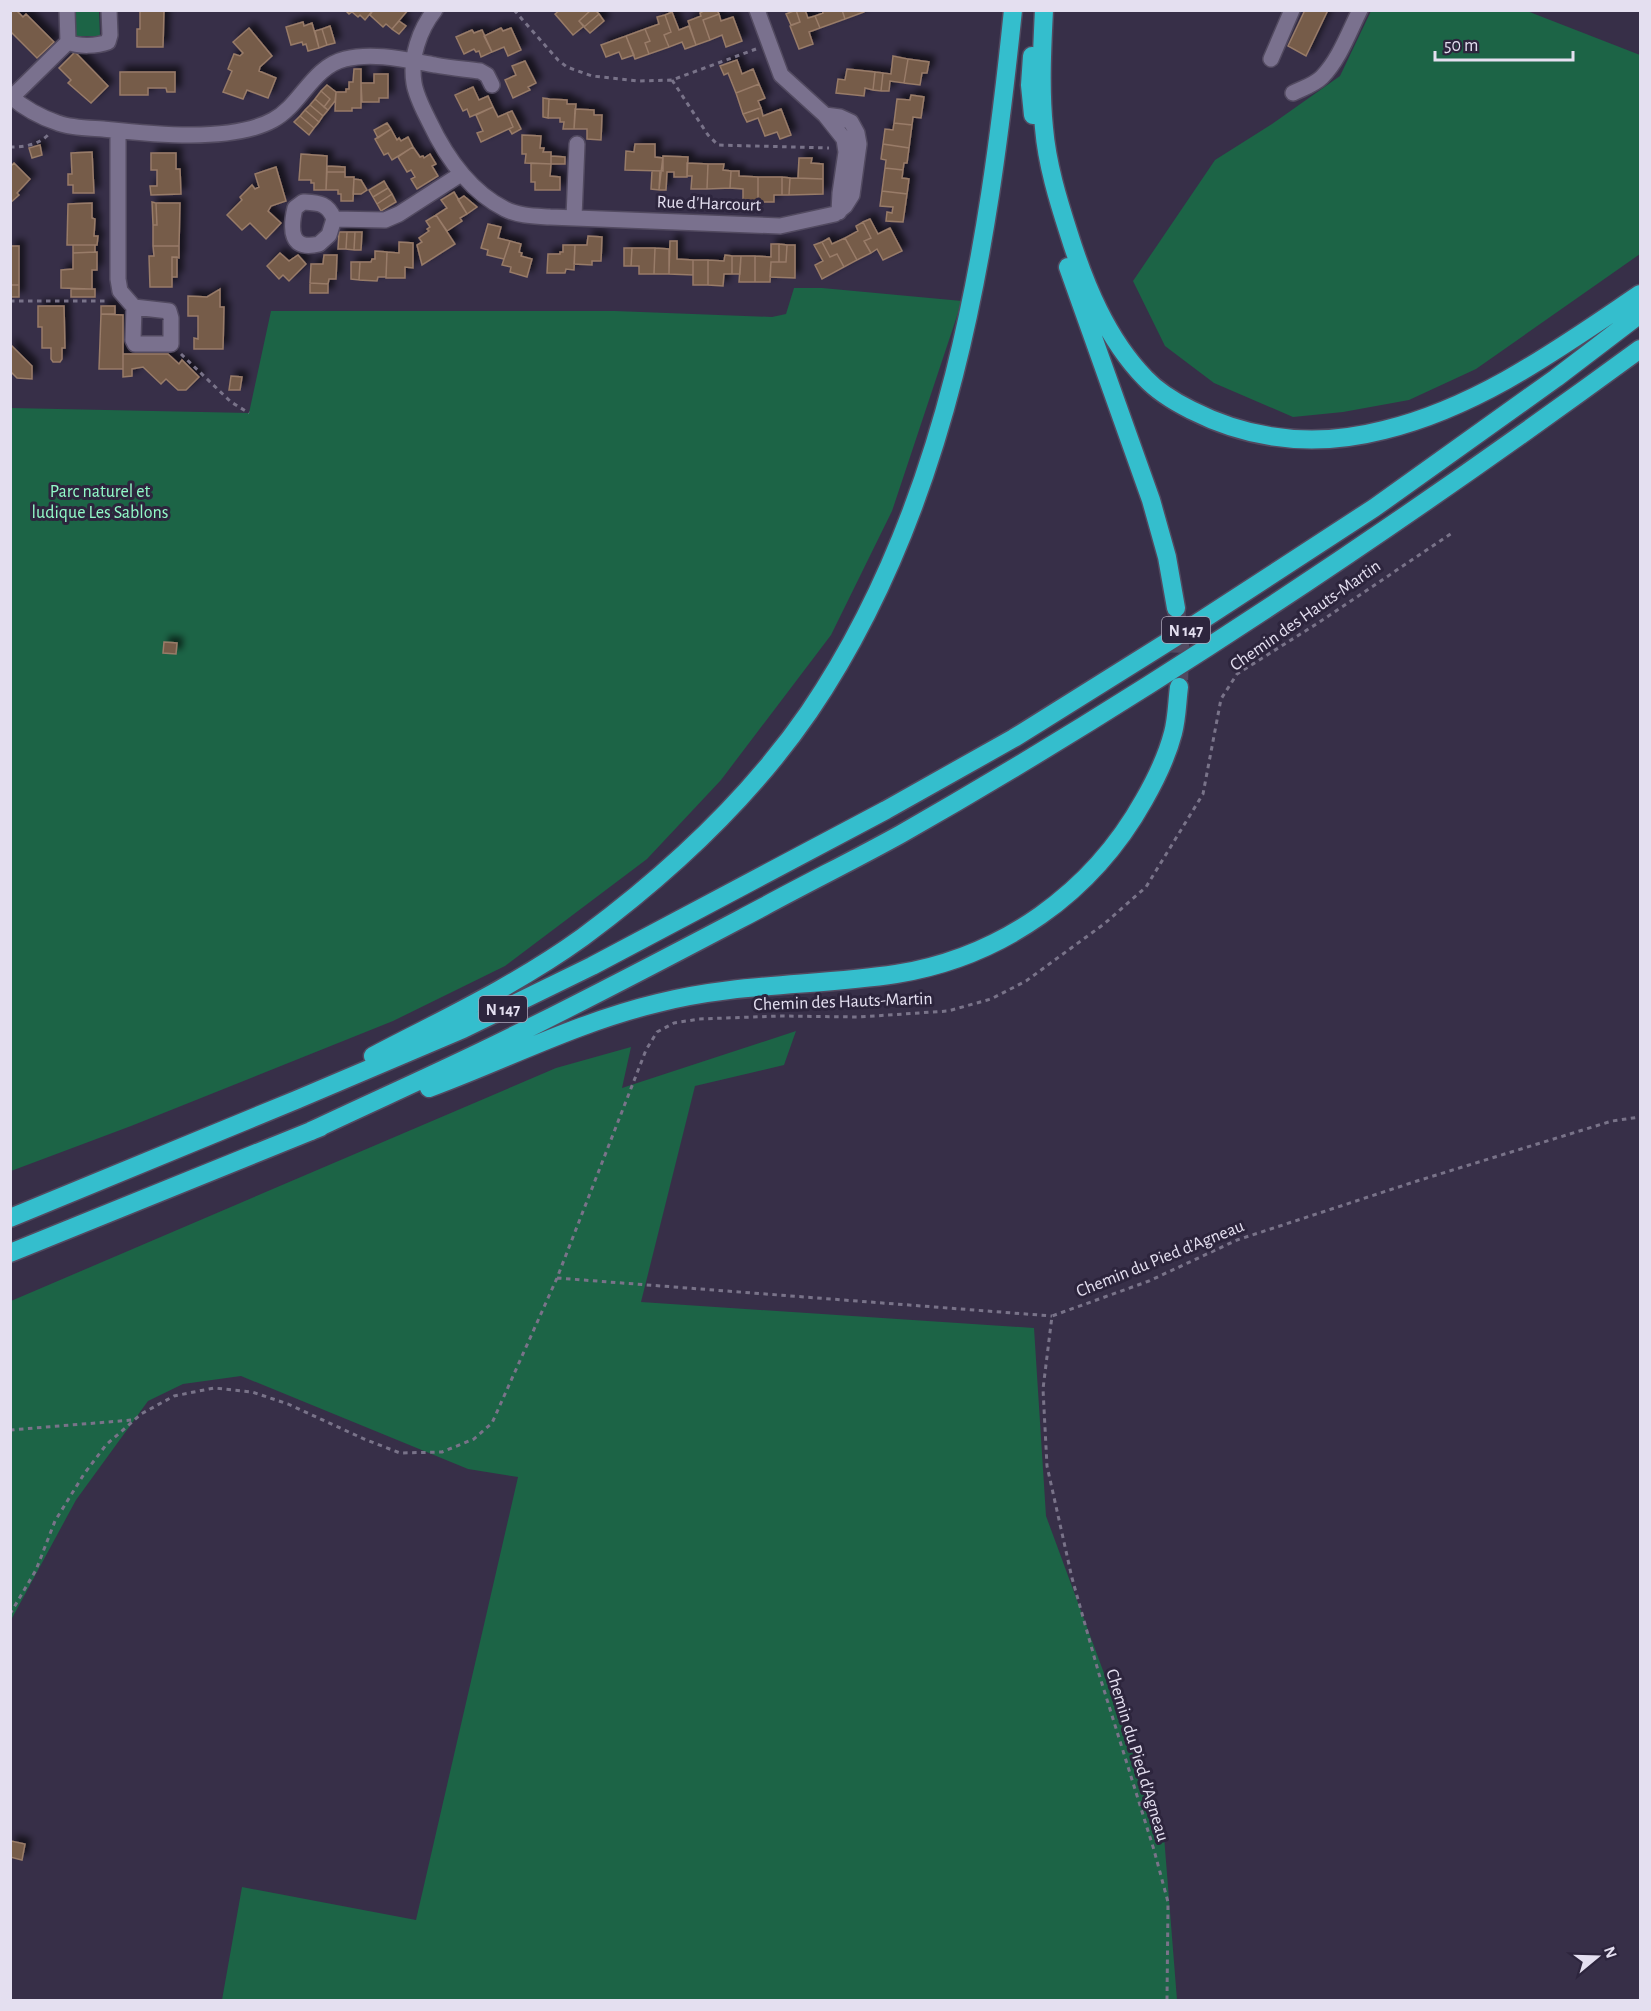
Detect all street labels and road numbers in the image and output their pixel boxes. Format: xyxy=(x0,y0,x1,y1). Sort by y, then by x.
street label: Rue d'Harcourt xyxy=(656,193,762,215)
street label: Chemin des Hauts-Martin xyxy=(1227,557,1384,675)
road number: N 147 xyxy=(1162,617,1210,643)
street label: Chemin des Hauts-Martin xyxy=(753,990,933,1014)
road number: N 147 xyxy=(479,996,527,1022)
street label: Chemin du Pied d’Agneau xyxy=(1074,1217,1247,1301)
street label: Chemin du Pied d’Agneau xyxy=(1102,1667,1172,1844)

